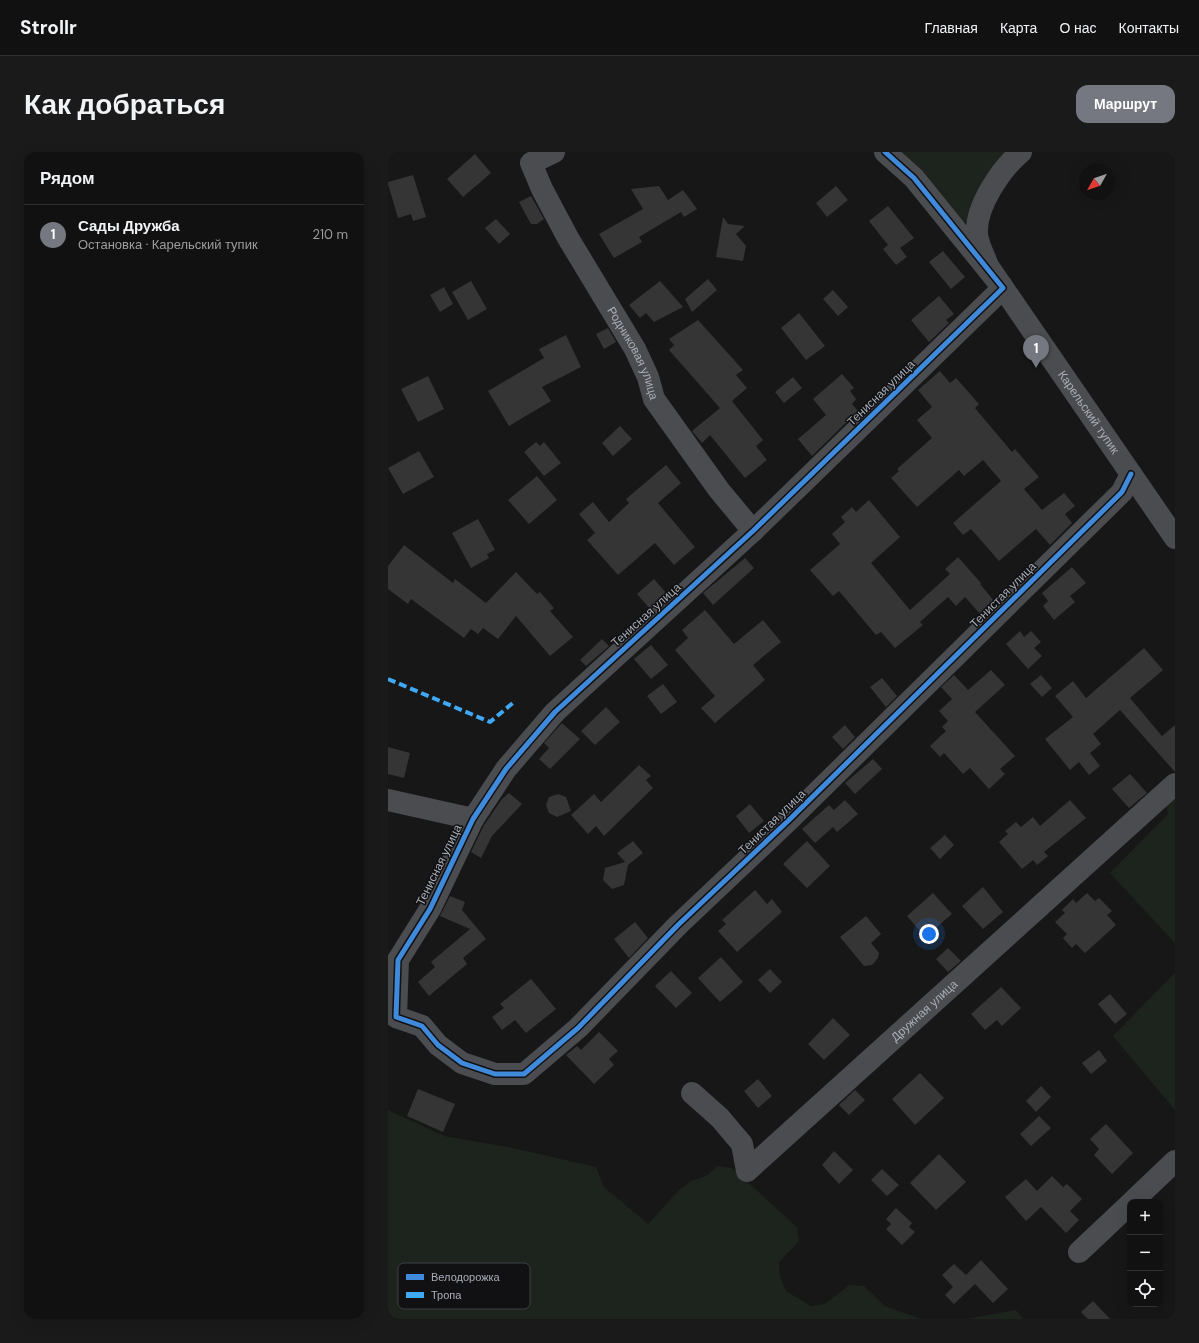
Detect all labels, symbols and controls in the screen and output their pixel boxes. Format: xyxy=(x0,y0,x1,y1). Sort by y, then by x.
text: Strollr xyxy=(20,15,77,40)
text: Главная xyxy=(925,19,978,37)
text: Карта xyxy=(1000,19,1037,37)
text: О нас xyxy=(1059,19,1097,37)
text: Контакты xyxy=(1119,19,1179,37)
button: Маршрут xyxy=(1076,85,1175,123)
text: Как добраться xyxy=(24,86,225,123)
north arrow xyxy=(1079,164,1115,200)
text: Рядом xyxy=(40,167,95,189)
text: Сады Дружба xyxy=(78,216,180,236)
text: 1 xyxy=(51,226,55,243)
text: 210 m xyxy=(313,226,348,243)
text: Остановка · Карельский тупик xyxy=(78,236,258,253)
street label: Родниковая улица xyxy=(603,304,662,402)
pin: 1 xyxy=(1023,335,1049,368)
street label: Тенисная улица xyxy=(844,356,919,430)
street label: Карельский тупик xyxy=(1054,367,1123,458)
street label: Тенистая улица xyxy=(966,558,1040,632)
street label: Тенисная улица xyxy=(608,579,685,651)
street label: Тенистая улица xyxy=(735,786,809,858)
street label: Тенисная улица xyxy=(412,821,466,908)
your location xyxy=(919,924,939,944)
street label: Дружная улица xyxy=(887,976,961,1045)
map controls xyxy=(1127,1199,1163,1307)
button: + xyxy=(1127,1199,1163,1235)
button: − xyxy=(1127,1235,1163,1271)
legend xyxy=(398,1263,530,1309)
text: Велодорожка xyxy=(431,1270,501,1284)
button: locate xyxy=(1127,1271,1163,1307)
text: Тропа xyxy=(431,1288,462,1302)

